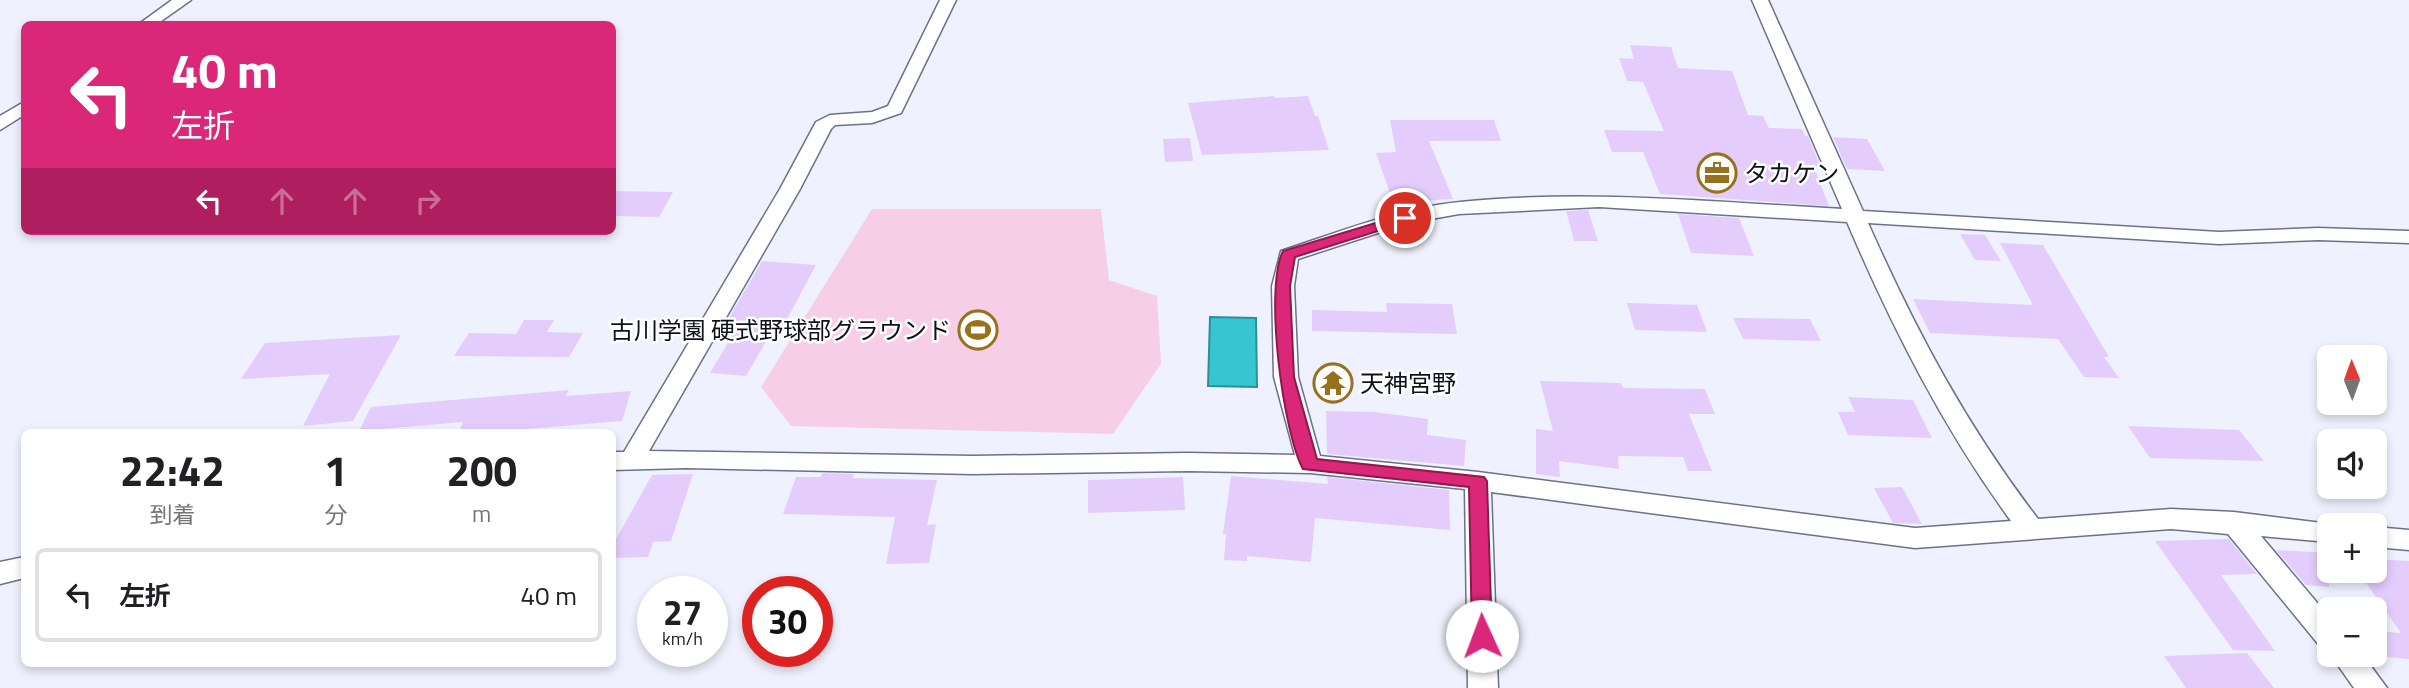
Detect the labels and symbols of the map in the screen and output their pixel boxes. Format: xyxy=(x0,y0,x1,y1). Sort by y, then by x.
office icon: タカケン xyxy=(1696,152,1738,194)
place label: タカケン xyxy=(1744,155,1839,191)
pin xyxy=(1375,188,1435,248)
sports icon: 古川学園 硬式野球部グラウンド xyxy=(957,309,999,351)
place label: 古川学園 硬式野球部グラウンド xyxy=(610,312,951,348)
north arrow xyxy=(2317,345,2387,415)
temple icon: 天神宮野 xyxy=(1312,362,1354,404)
place label: 天神宮野 xyxy=(1360,365,1456,401)
speed limit sign: 30 xyxy=(742,576,833,667)
position arrow xyxy=(1445,599,1519,673)

